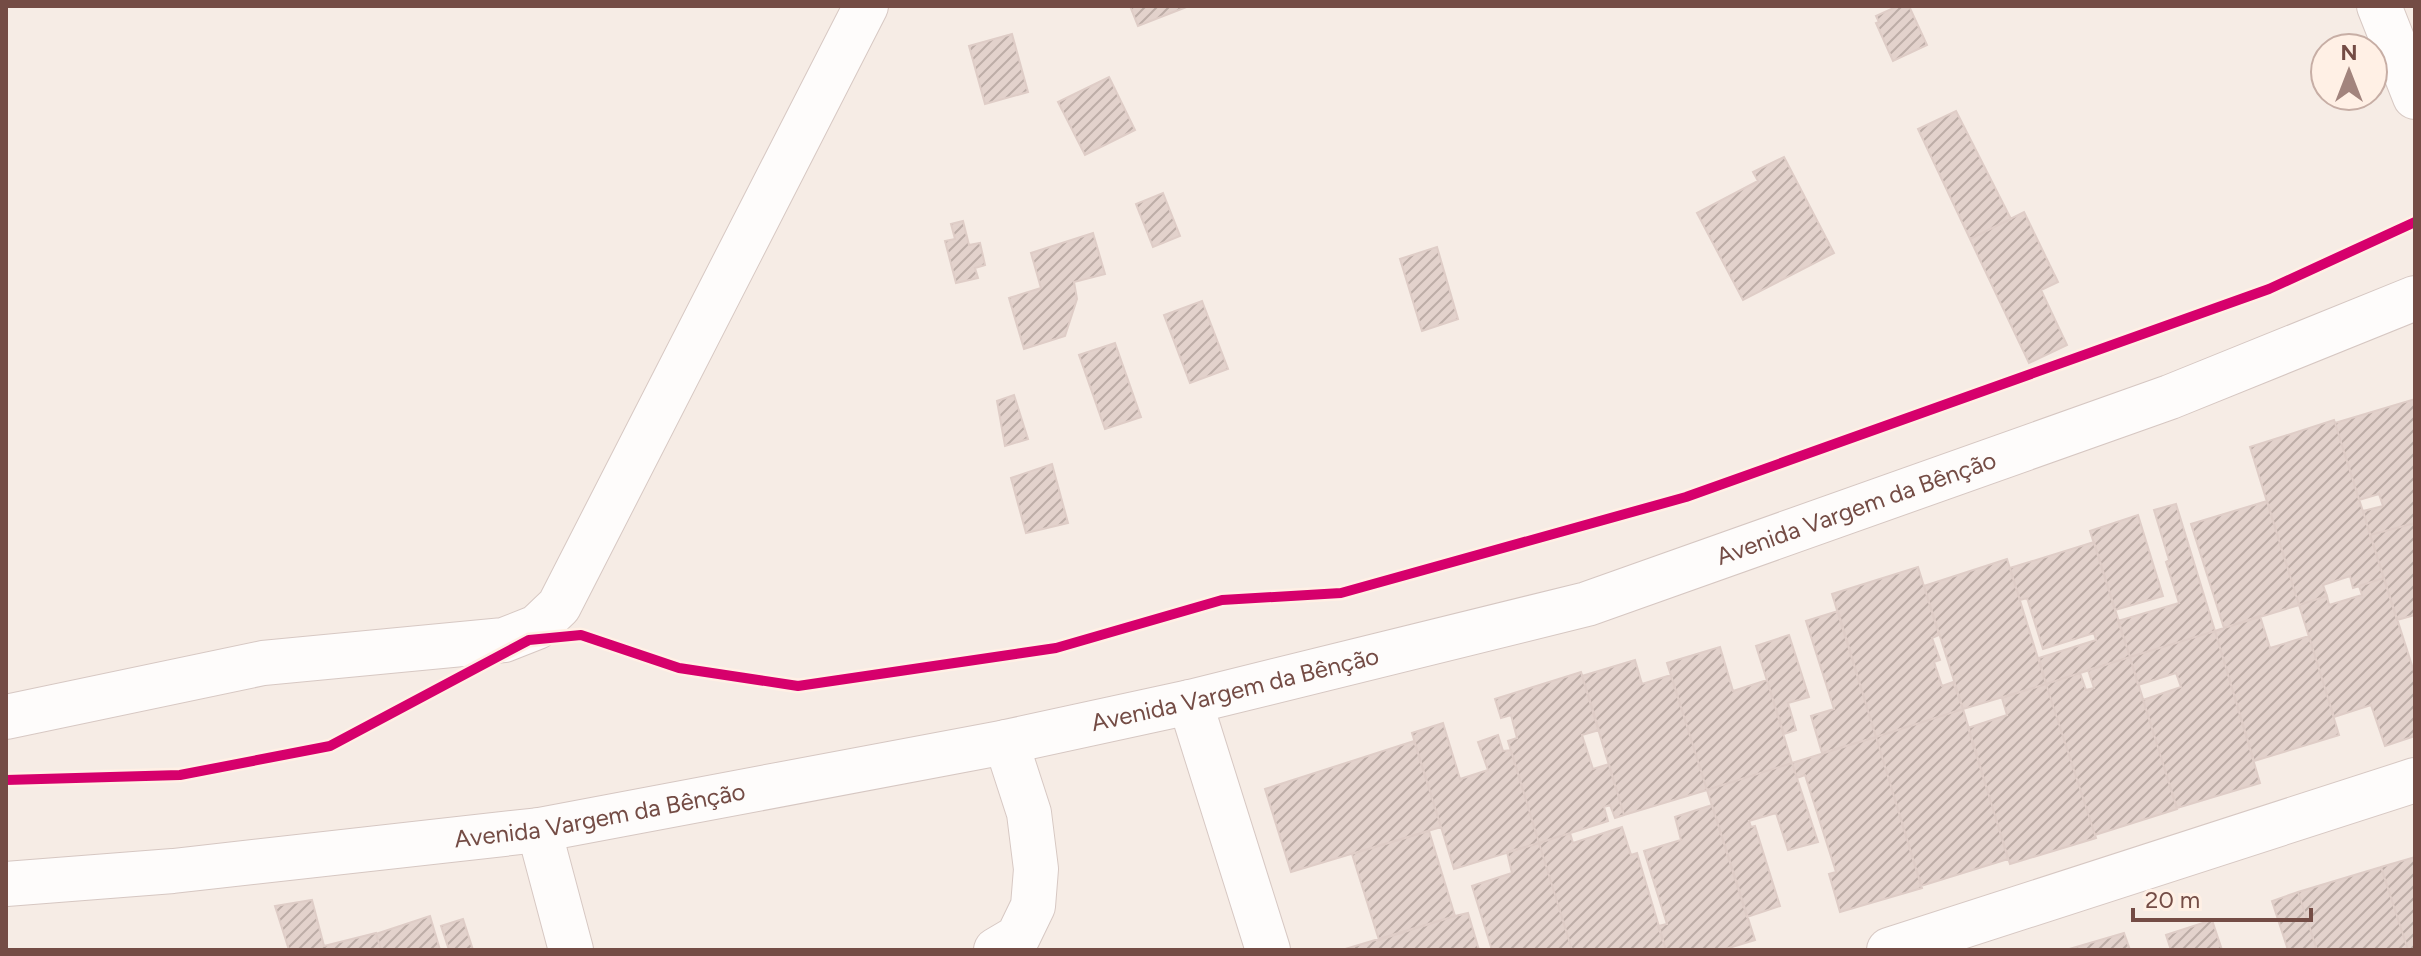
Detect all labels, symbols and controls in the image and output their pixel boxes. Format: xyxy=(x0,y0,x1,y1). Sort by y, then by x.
north arrow xyxy=(2309,32,2389,112)
text: N xyxy=(2340,39,2358,66)
street label: Avenida Vargem da Bênção xyxy=(1712,445,2000,571)
street label: Avenida Vargem da Bênção xyxy=(1088,641,1382,737)
street label: Avenida Vargem da Bênção xyxy=(453,776,748,853)
scale bar xyxy=(2133,872,2311,922)
text: 20 m xyxy=(2145,885,2200,914)

